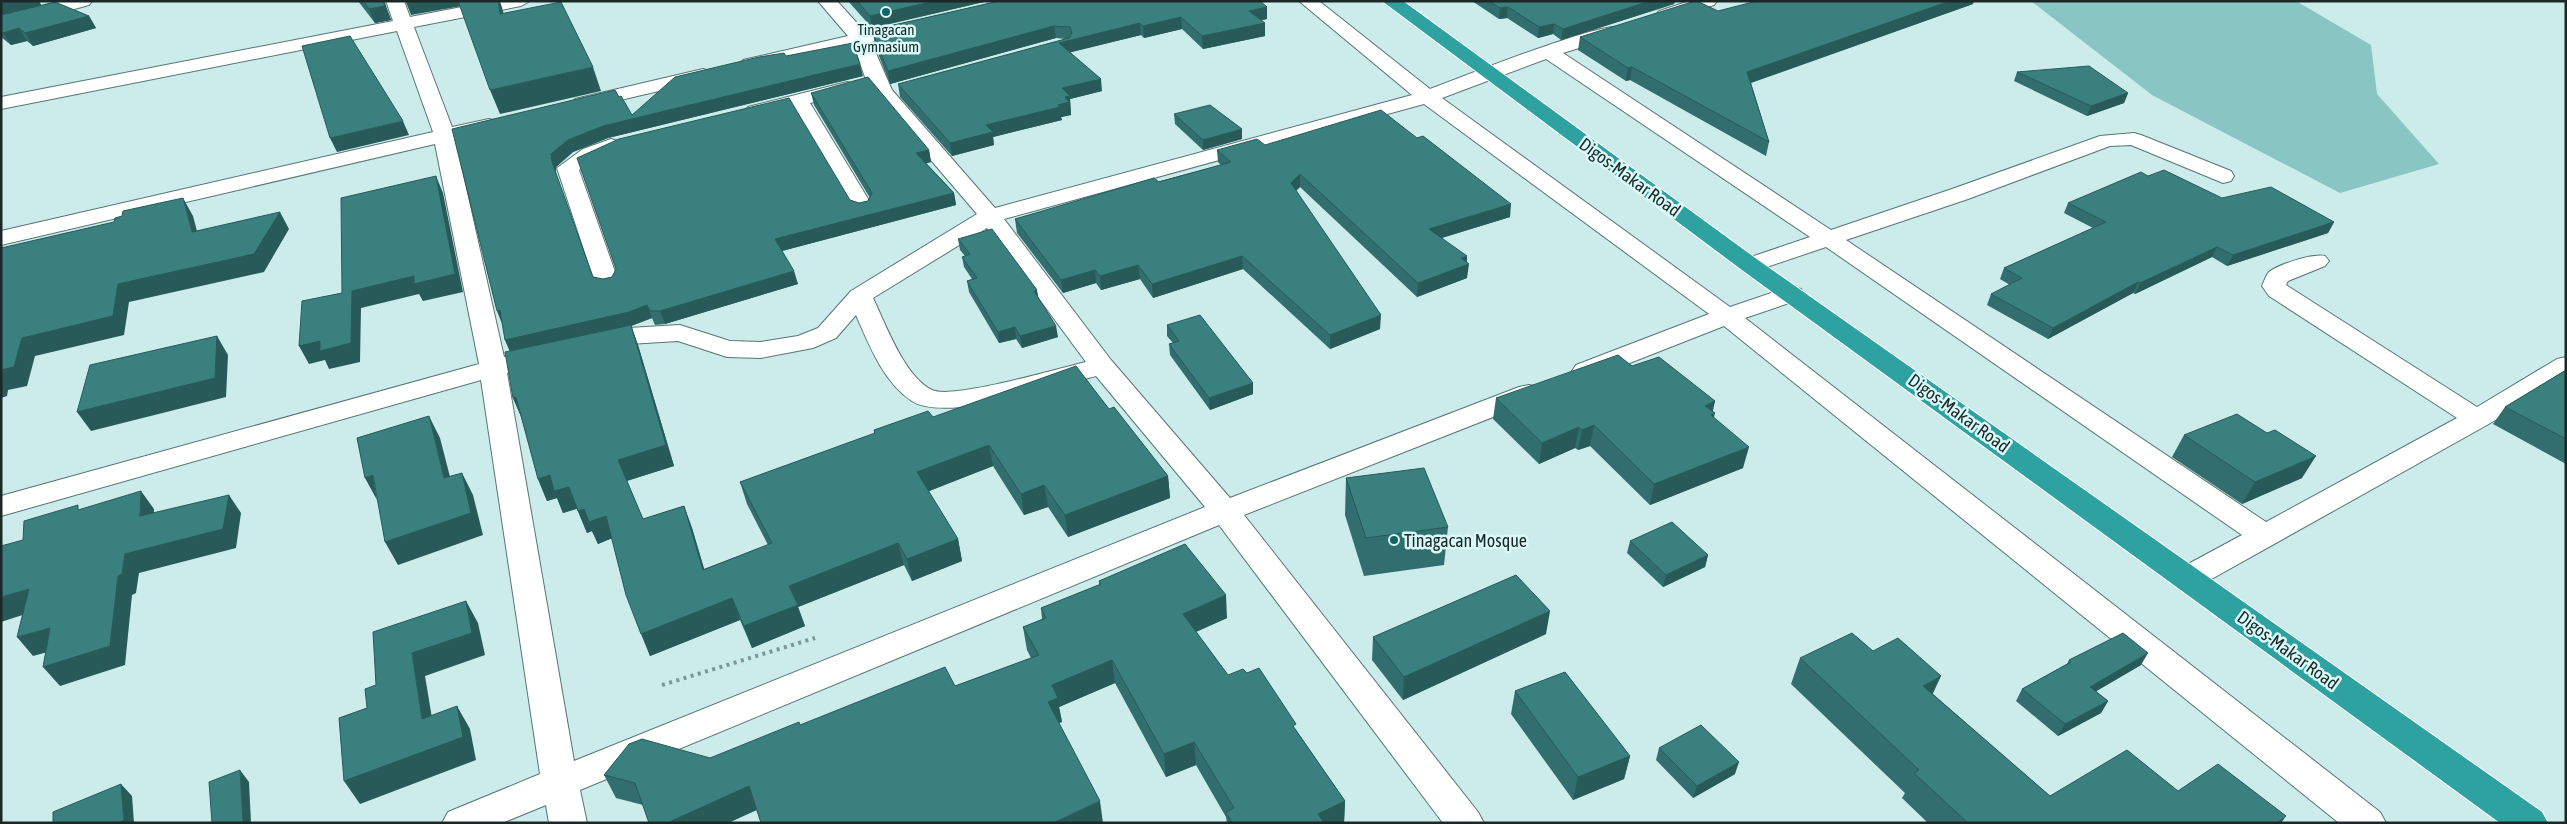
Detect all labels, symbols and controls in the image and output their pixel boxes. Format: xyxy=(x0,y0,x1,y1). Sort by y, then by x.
marker: Tinagacan Gymnasium xyxy=(880,6,892,18)
place label: Tinagacan Gymnasium xyxy=(853,21,919,55)
street label: Digos-Makar Road xyxy=(1575,133,1685,221)
street label: Digos-Makar Road xyxy=(1904,369,2014,457)
place label: Tinagacan Mosque xyxy=(1404,530,1527,551)
marker: Tinagacan Mosque xyxy=(1388,534,1400,546)
street label: Digos-Makar Road xyxy=(2233,606,2343,694)

